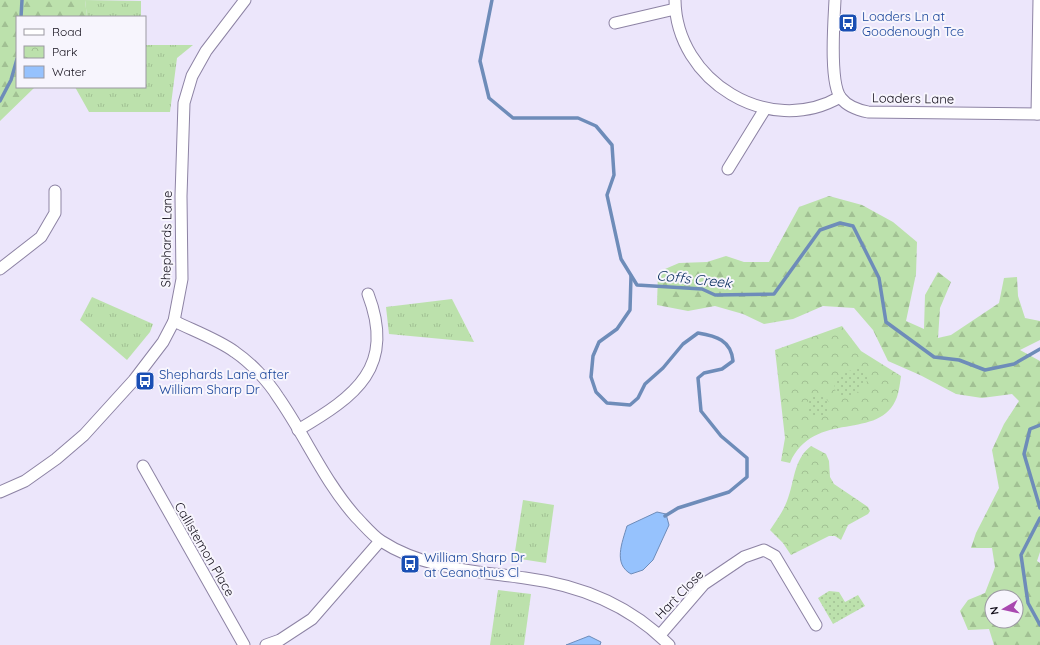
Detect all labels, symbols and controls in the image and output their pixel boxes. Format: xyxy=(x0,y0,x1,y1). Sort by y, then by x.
place label: Loaders Ln at Goodenough Tce xyxy=(862,8,964,39)
bus stop icon: Loaders Ln at Goodenough Tce xyxy=(837,12,859,34)
legend xyxy=(16,16,146,88)
text: Road xyxy=(52,24,82,39)
text: Park xyxy=(52,44,77,59)
text: Water xyxy=(52,64,87,79)
street label: Loaders Lane xyxy=(872,89,954,107)
street label: Shephards Lane xyxy=(157,190,175,288)
water label: Coffs Creek xyxy=(655,266,734,292)
place label: Shephards Lane after William Sharp Dr xyxy=(159,366,289,397)
bus stop icon: Shephards Lane after William Sharp Dr xyxy=(134,370,156,392)
street label: Callistemon Place xyxy=(171,499,239,599)
place label: William Sharp Dr at Ceanothus Cl xyxy=(424,549,525,580)
bus stop icon: William Sharp Dr at Ceanothus Cl xyxy=(399,553,421,575)
street label: Hart Close xyxy=(651,566,707,622)
north arrow xyxy=(984,589,1024,629)
text: N xyxy=(987,605,1002,616)

